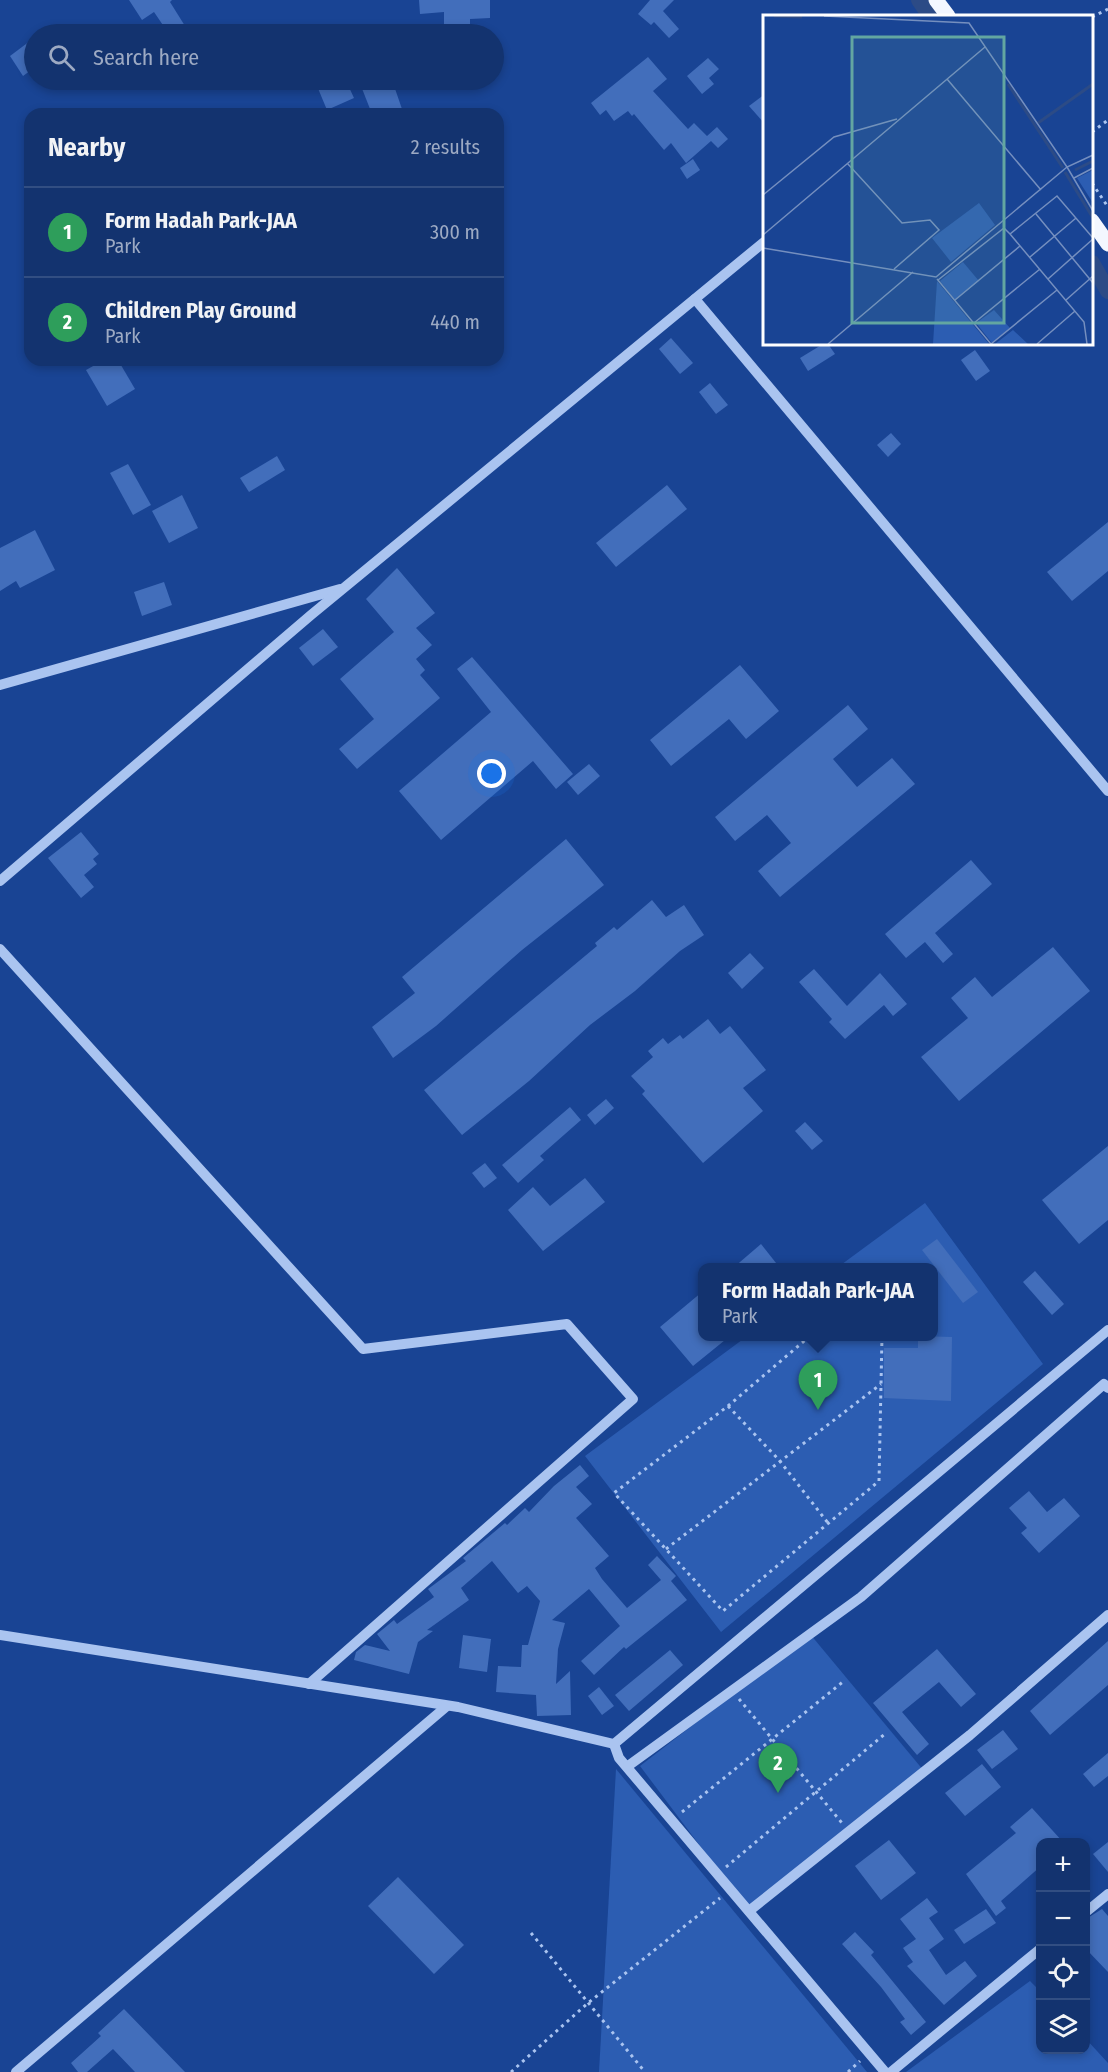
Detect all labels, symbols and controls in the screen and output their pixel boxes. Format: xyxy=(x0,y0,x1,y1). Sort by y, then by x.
inset map xyxy=(763,15,1093,345)
search box xyxy=(24,24,504,90)
icon: search xyxy=(45,41,78,74)
text: Search here xyxy=(93,44,199,71)
text: Nearby xyxy=(48,132,125,163)
text: 2 results xyxy=(411,135,480,159)
text: Form Hadah Park-JAA xyxy=(105,207,297,234)
text: 1 xyxy=(63,220,72,244)
text: 300 m xyxy=(430,220,480,244)
text: Park xyxy=(105,234,141,258)
text: Children Play Ground xyxy=(105,297,297,324)
text: 2 xyxy=(63,310,72,334)
text: 440 m xyxy=(430,310,480,334)
text: Park xyxy=(105,324,141,348)
your location xyxy=(477,759,506,788)
popup xyxy=(698,1263,938,1341)
text: Form Hadah Park-JAA xyxy=(722,1277,914,1304)
text: Park xyxy=(722,1304,758,1328)
pin: 1 xyxy=(798,1360,838,1410)
pin: 2 xyxy=(758,1744,798,1793)
map controls xyxy=(1036,1838,1090,2054)
button: + xyxy=(1036,1838,1090,1892)
button: − xyxy=(1036,1892,1090,1946)
button: locate xyxy=(1036,1946,1090,2000)
button: layers xyxy=(1036,2000,1090,2054)

